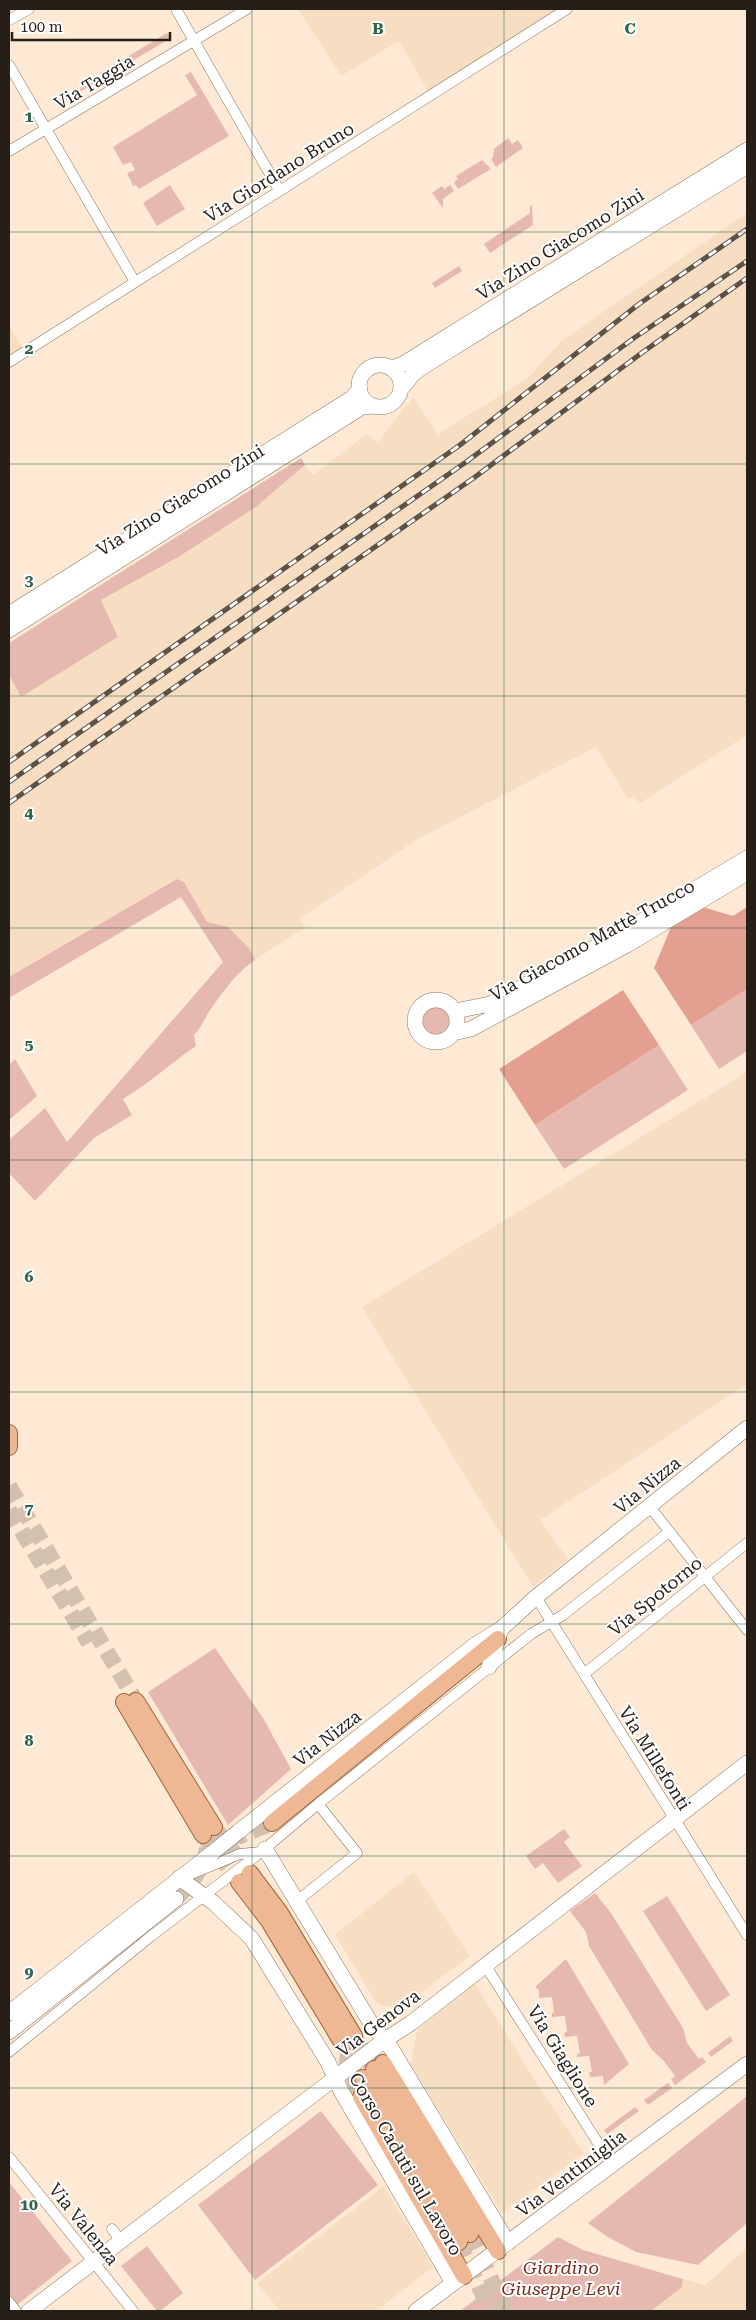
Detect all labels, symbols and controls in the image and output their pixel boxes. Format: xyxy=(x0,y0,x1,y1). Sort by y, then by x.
scale bar xyxy=(12,10,170,42)
text: 100 m xyxy=(20,18,63,36)
text: B xyxy=(372,19,384,38)
text: C xyxy=(624,19,636,38)
street label: Via Taggia xyxy=(50,50,138,114)
text: 1 xyxy=(25,107,34,126)
street label: Via Giordano Bruno xyxy=(200,117,358,227)
street label: Via Zino Giacomo Zini xyxy=(472,184,648,304)
text: 2 xyxy=(25,339,34,358)
street label: Via Zino Giacomo Zini xyxy=(92,440,268,560)
text: 3 xyxy=(25,571,34,590)
text: 4 xyxy=(25,803,34,822)
street label: Via Giacomo Mattè Trucco xyxy=(486,875,698,1005)
text: 5 xyxy=(25,1035,34,1054)
text: 6 xyxy=(25,1267,34,1286)
street label: Via Nizza xyxy=(609,1452,685,1518)
text: 7 xyxy=(25,1499,34,1518)
street label: Via Spotorno xyxy=(604,1552,706,1640)
street label: Via Millefonti xyxy=(615,1702,695,1814)
street label: Via Nizza xyxy=(289,1705,365,1771)
text: 8 xyxy=(25,1731,34,1750)
text: 9 xyxy=(25,1963,34,1982)
street label: Via Genova xyxy=(332,1985,424,2061)
street label: Via Giaglione xyxy=(523,2001,603,2111)
street label: Corso Caduti sul Lavoro xyxy=(345,2069,467,2259)
street label: Via Ventimiglia xyxy=(512,2125,630,2221)
street label: Via Valenza xyxy=(45,2179,123,2269)
text: 10 xyxy=(20,2195,38,2214)
park label: Giardino Giuseppe Levi xyxy=(502,2257,621,2299)

